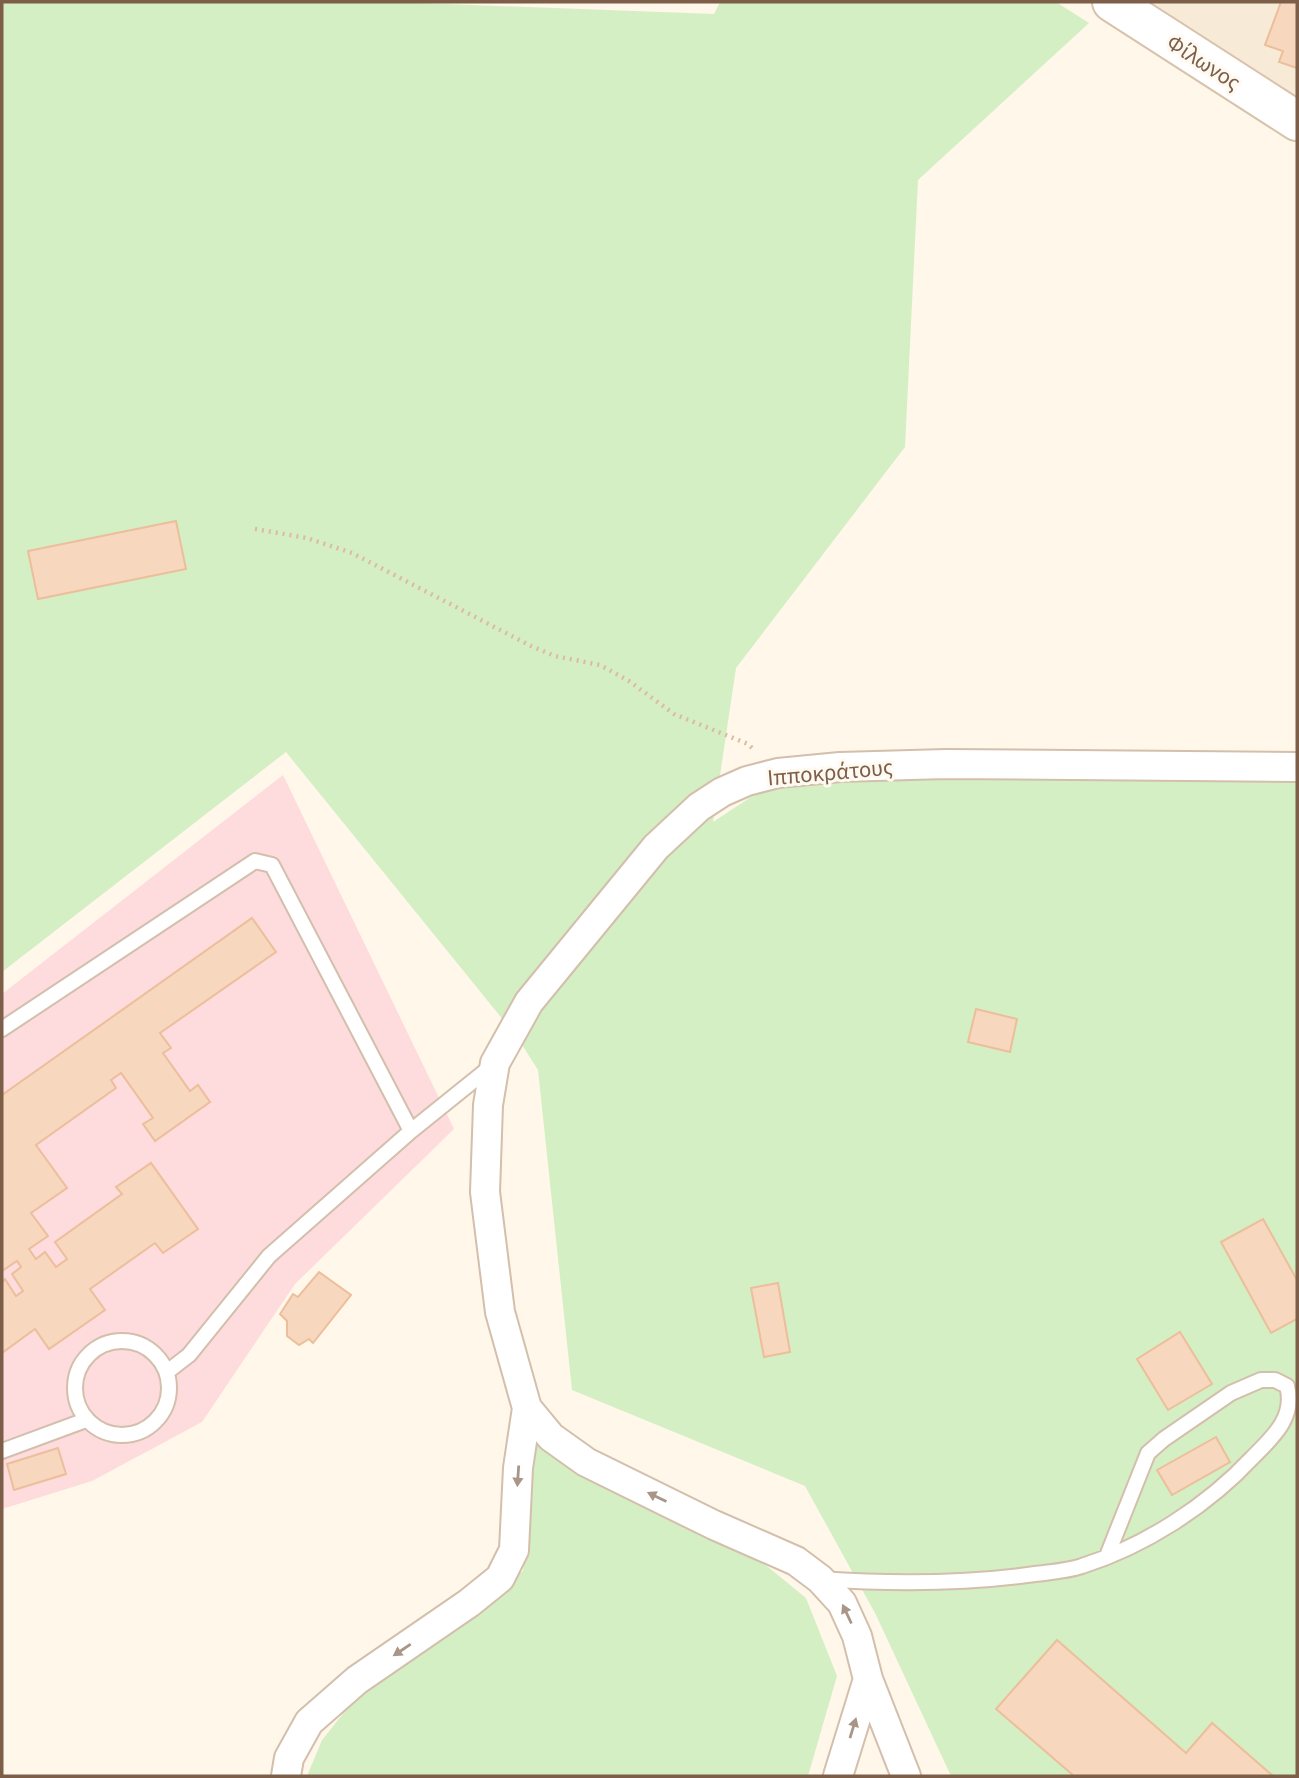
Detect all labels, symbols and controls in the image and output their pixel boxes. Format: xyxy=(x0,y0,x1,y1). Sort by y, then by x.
street label: Φίλωνος xyxy=(1160,26,1247,99)
street label: Ιπποκράτους xyxy=(766,751,894,794)
one-way arrow xyxy=(512,1465,523,1487)
one-way arrow xyxy=(647,1492,667,1503)
one-way arrow xyxy=(841,1604,853,1624)
one-way arrow xyxy=(392,1643,411,1656)
one-way arrow xyxy=(848,1717,858,1738)

